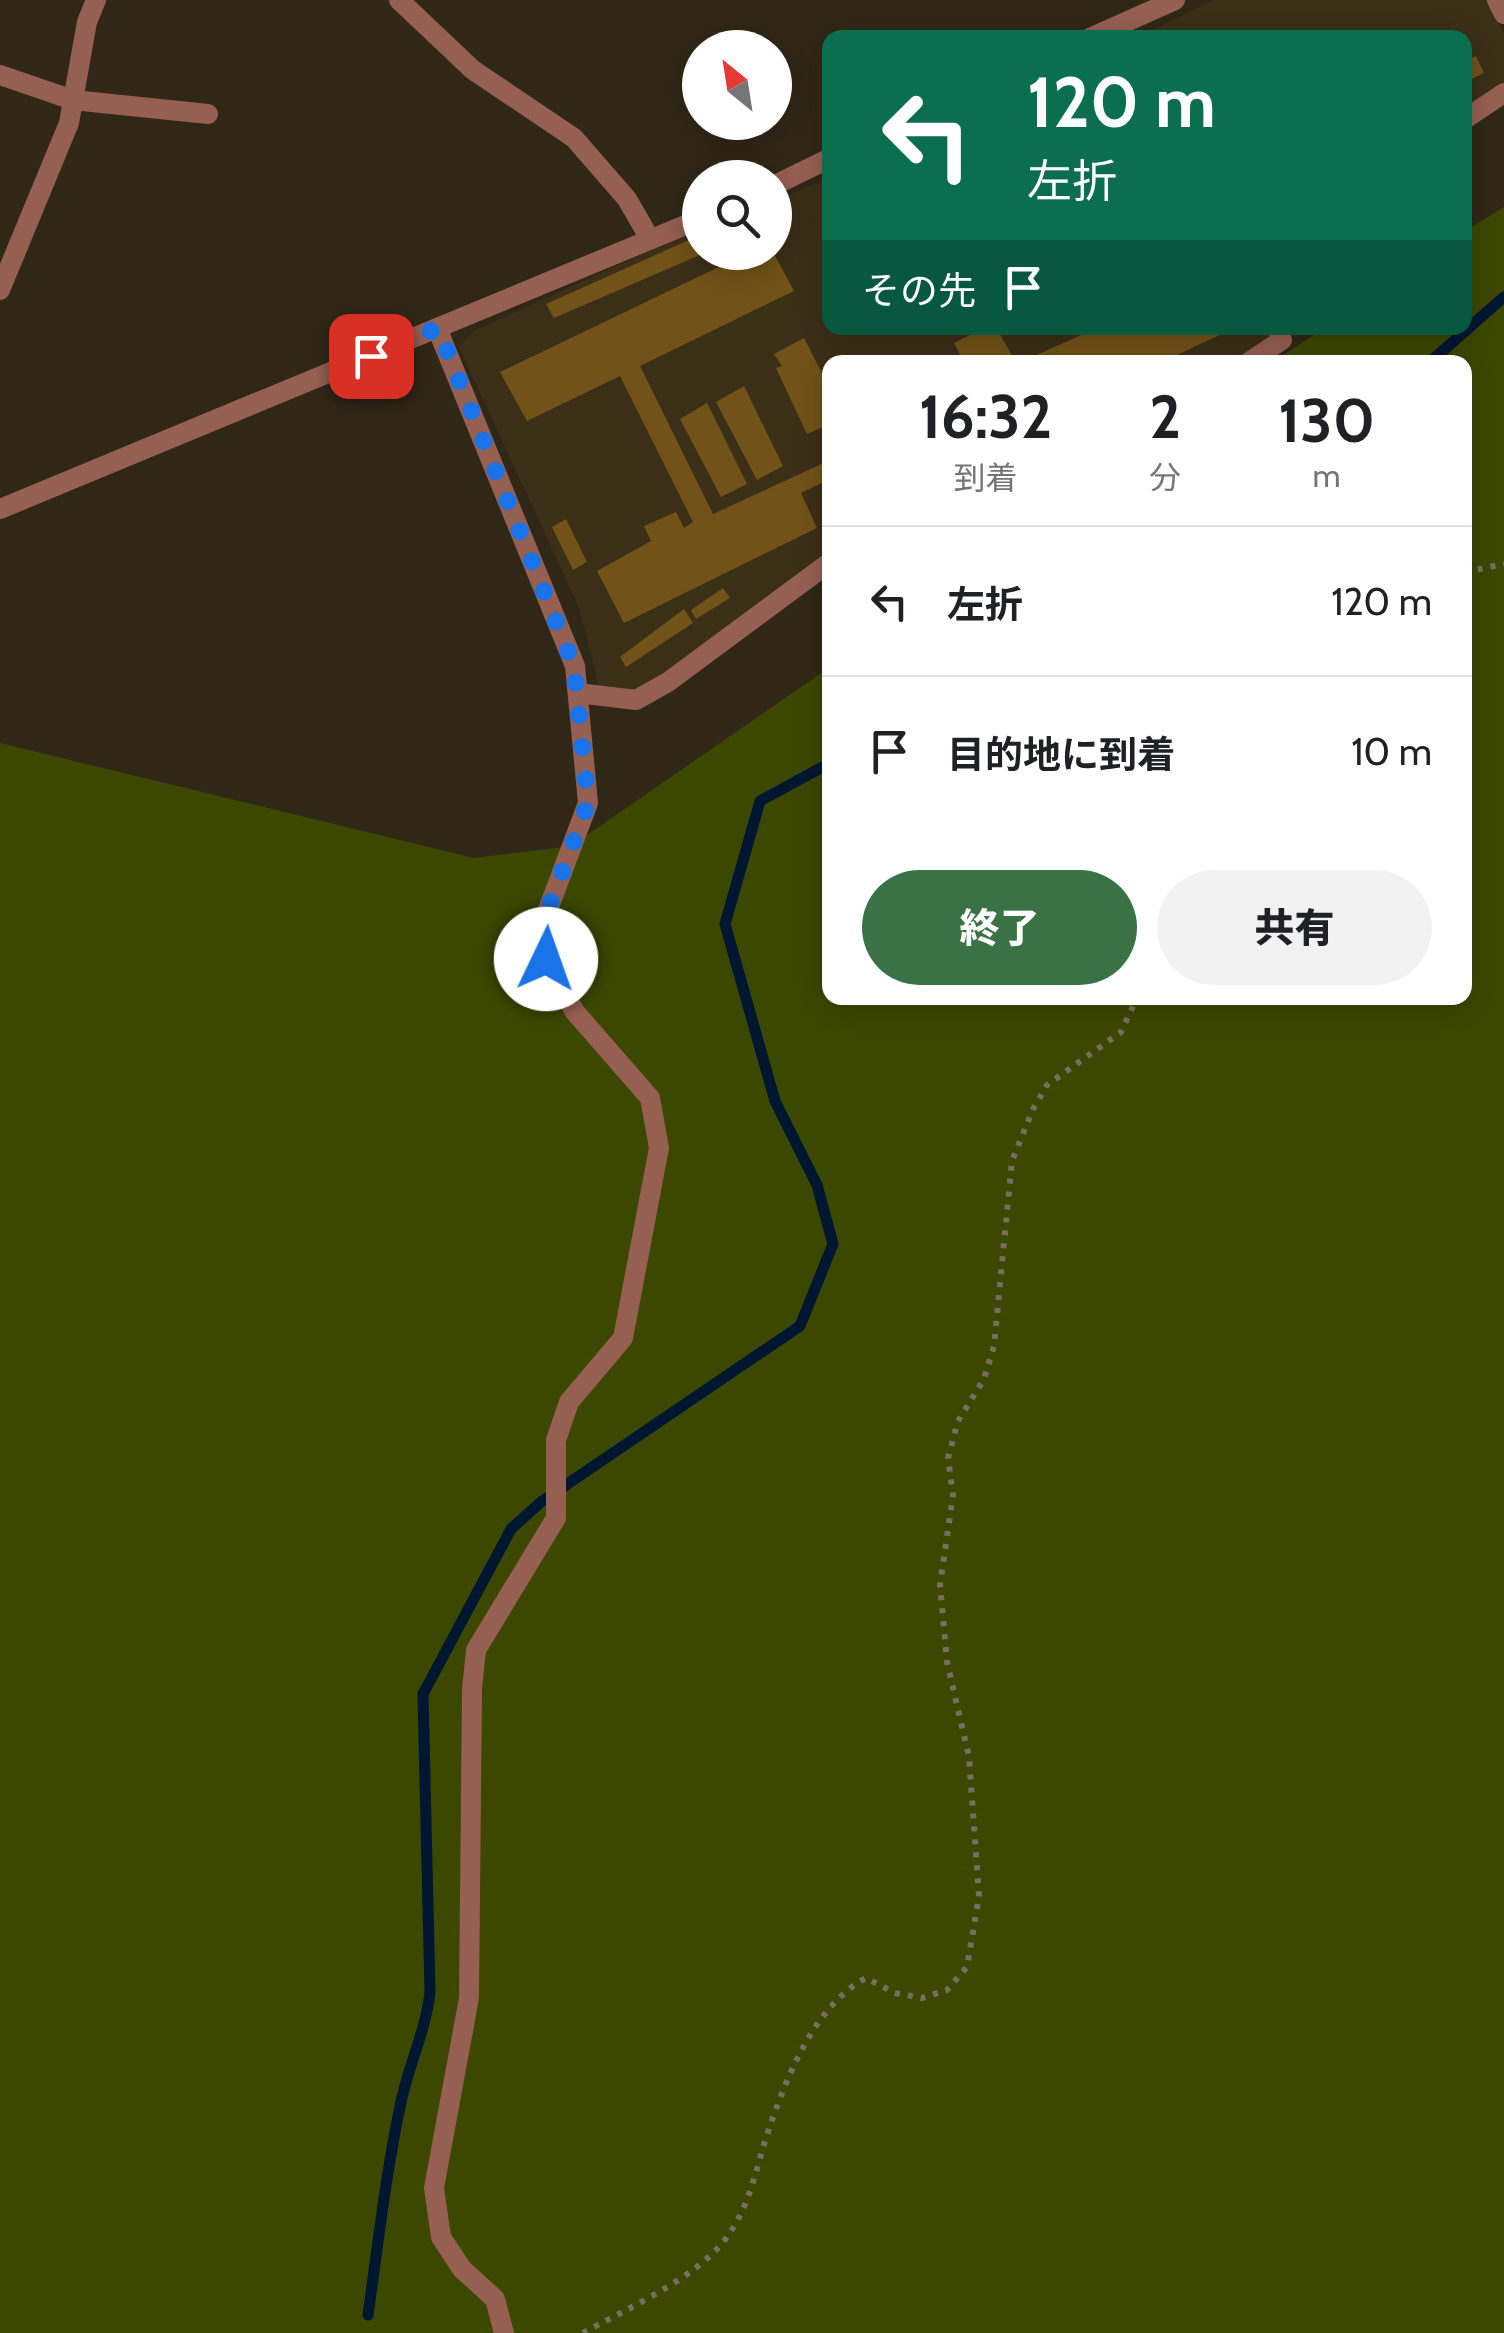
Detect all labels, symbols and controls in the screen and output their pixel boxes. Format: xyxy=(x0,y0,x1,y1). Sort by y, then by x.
north arrow xyxy=(682,30,792,140)
map controls xyxy=(682,30,792,270)
text: 120 m xyxy=(1027,59,1216,145)
icon: left xyxy=(862,70,992,200)
text: 左折 xyxy=(1027,154,1117,208)
button: search xyxy=(682,160,792,270)
icon: arrive xyxy=(996,260,1051,315)
text: その先 xyxy=(862,267,976,314)
pin xyxy=(329,314,414,399)
icon: arrive xyxy=(344,329,399,384)
text: 16:32 xyxy=(919,380,1052,453)
text: 2 xyxy=(1149,380,1181,453)
text: 130 xyxy=(1278,384,1375,457)
text: m xyxy=(1313,456,1341,495)
text: 到着 xyxy=(954,458,1018,497)
text: 分 xyxy=(1149,458,1181,497)
icon: left xyxy=(862,574,917,629)
text: 120 m xyxy=(1331,578,1432,625)
text: 左折 xyxy=(947,581,1023,628)
icon: arrive xyxy=(862,724,917,779)
text: 10 m xyxy=(1351,728,1432,775)
text: 目的地に到着 xyxy=(947,731,1175,778)
button: 終了 xyxy=(862,870,1137,985)
button: 共有 xyxy=(1157,870,1432,985)
position arrow xyxy=(494,907,598,1011)

